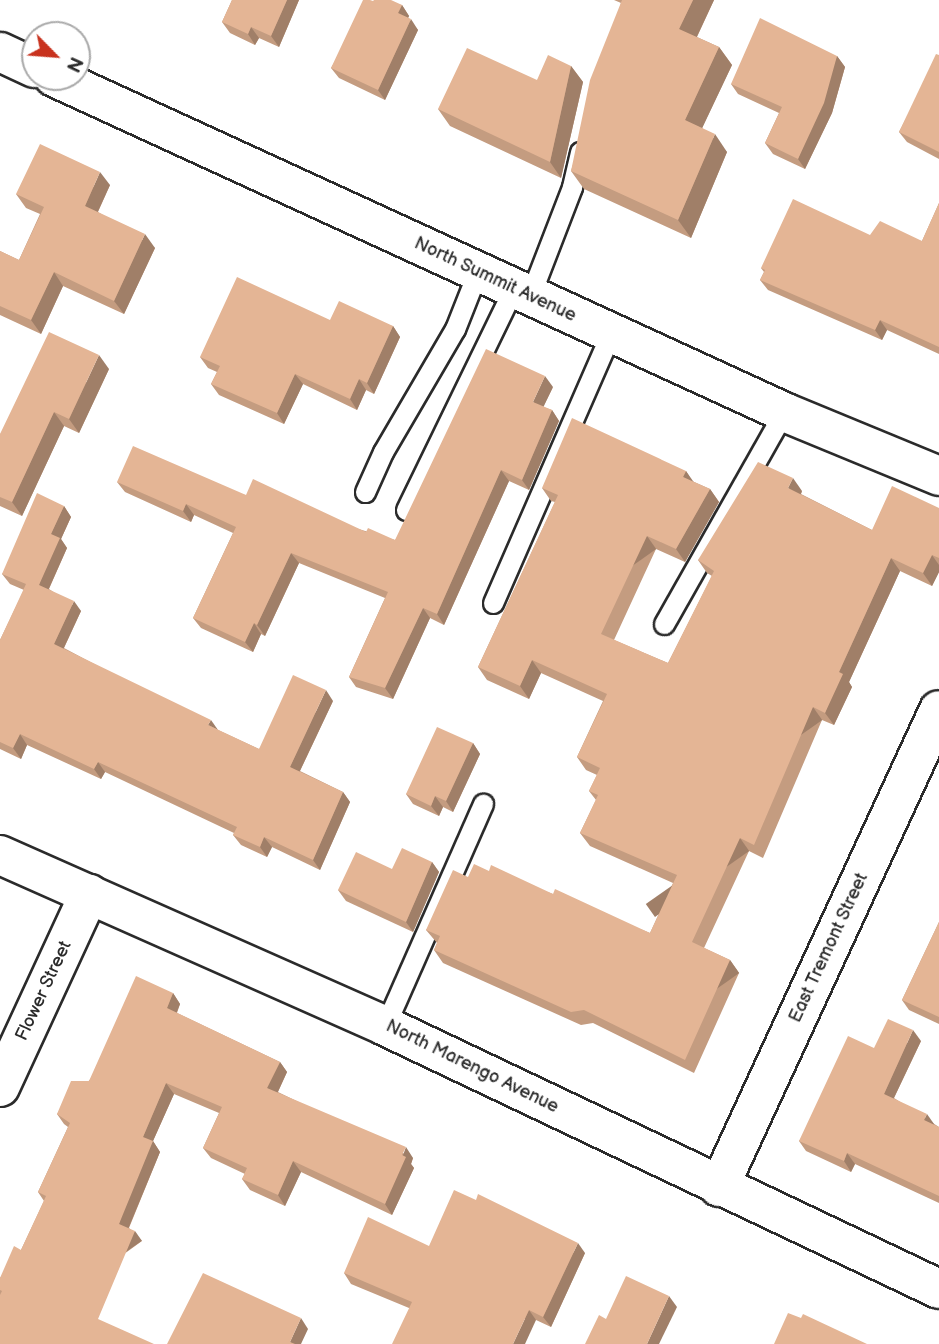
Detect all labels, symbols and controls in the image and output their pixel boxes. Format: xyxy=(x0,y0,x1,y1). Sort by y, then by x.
north arrow xyxy=(21,21,91,91)
text: N xyxy=(60,53,87,76)
street label: North Summit Avenue xyxy=(410,233,580,327)
street label: East Tremont Street xyxy=(785,870,873,1026)
street label: Flower Street xyxy=(11,937,77,1045)
street label: North Marengo Avenue xyxy=(382,1016,562,1118)

